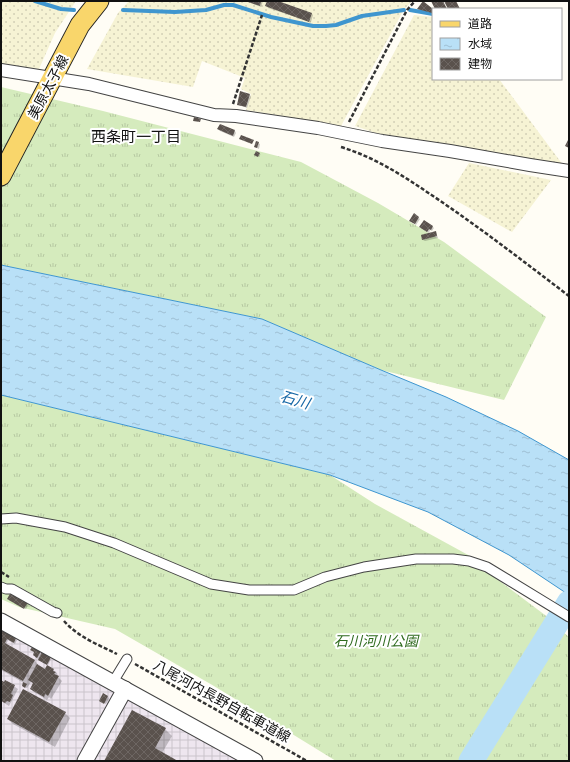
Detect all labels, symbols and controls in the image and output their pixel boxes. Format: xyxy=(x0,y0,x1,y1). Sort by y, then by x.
legend xyxy=(432,8,562,80)
text: 道路 xyxy=(468,17,492,31)
text: 水域 xyxy=(468,37,492,51)
street label: 美原太子線 xyxy=(25,52,72,122)
text: 建物 xyxy=(468,57,492,71)
district label: 西条町一丁目 xyxy=(91,128,181,146)
water label: 石川 xyxy=(278,387,314,413)
park label: 石川河川公園 xyxy=(334,633,420,650)
street label: 八尾河内長野自転車道線 xyxy=(150,657,293,746)

